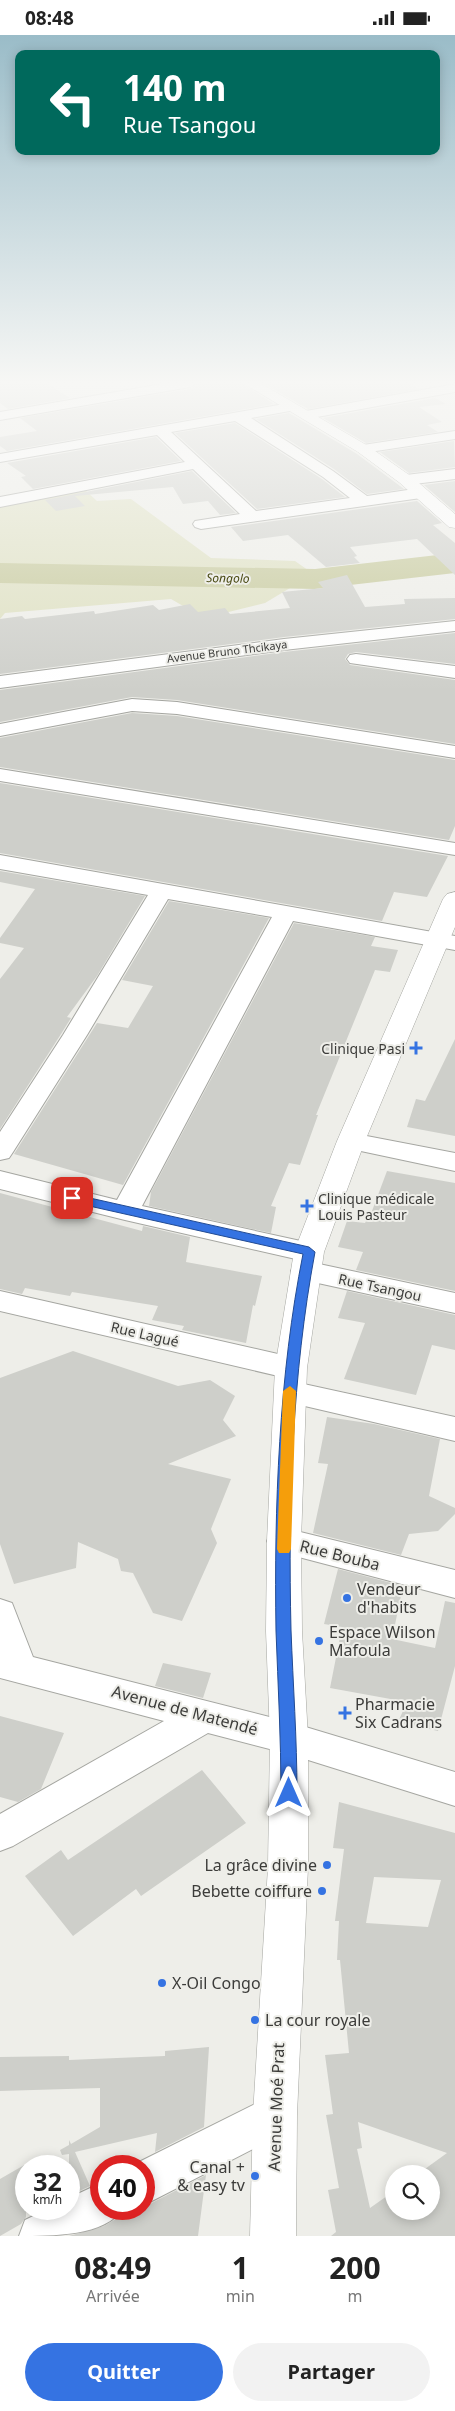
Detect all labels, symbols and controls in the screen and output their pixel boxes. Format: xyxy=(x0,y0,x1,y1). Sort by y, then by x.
text: 08:48 xyxy=(25,5,74,31)
text: 140 m xyxy=(123,64,226,111)
icon: left xyxy=(40,70,105,135)
text: Rue Tsangou xyxy=(123,109,256,139)
water label: Songolo xyxy=(206,569,250,587)
street label: Avenue Bruno Thcikaya xyxy=(166,636,288,666)
place label: Clinique Pasi xyxy=(321,1039,405,1058)
marker: Clinique Pasi xyxy=(409,1041,423,1055)
pin xyxy=(51,1177,93,1219)
icon: arrive xyxy=(58,1184,86,1212)
place label: Clinique médicale Louis Pasteur xyxy=(318,1189,435,1224)
marker: Clinique médicale Louis Pasteur xyxy=(300,1199,314,1213)
street label: Rue Tsangou xyxy=(337,1269,423,1305)
street label: Rue Lagué xyxy=(109,1317,181,1351)
street label: Rue Bouba xyxy=(298,1534,382,1576)
place label: Vendeur d'habits xyxy=(357,1578,421,1618)
marker: Vendeur d'habits xyxy=(341,1592,353,1604)
place label: Espace Wilson Mafoula xyxy=(329,1621,436,1661)
marker: Espace Wilson Mafoula xyxy=(313,1635,325,1647)
street label: Avenue de Matendé xyxy=(110,1680,260,1740)
place label: Pharmacie Six Cadrans xyxy=(355,1693,442,1733)
marker: Pharmacie Six Cadrans xyxy=(339,1707,351,1719)
position arrow xyxy=(262,1766,314,1818)
place label: La grâce divine xyxy=(204,1854,317,1876)
marker: La grâce divine xyxy=(321,1859,333,1871)
place label: Bebette coiffure xyxy=(191,1880,312,1902)
marker: Bebette coiffure xyxy=(316,1885,328,1897)
place label: X-Oil Congo xyxy=(172,1972,261,1994)
marker: X-Oil Congo xyxy=(156,1977,168,1989)
place label: La cour royale xyxy=(265,2009,370,2031)
marker: La cour royale xyxy=(249,2014,261,2026)
street label: Avenue Moé Prat xyxy=(263,2042,289,2172)
speed limit sign: 40 xyxy=(90,2155,155,2220)
place label: Canal + & easy tv xyxy=(177,2156,246,2196)
text: 32 xyxy=(33,2164,62,2198)
map controls xyxy=(385,2165,440,2220)
button: search xyxy=(385,2165,440,2220)
marker: Canal + & easy tv xyxy=(249,2170,261,2182)
text: km/h xyxy=(33,2191,62,2208)
text: 08:49 xyxy=(74,2247,151,2288)
text: 1 xyxy=(232,2247,249,2288)
text: 200 xyxy=(329,2247,381,2288)
text: Arrivée xyxy=(86,2285,140,2307)
text: min xyxy=(226,2285,255,2307)
text: m xyxy=(347,2285,362,2307)
button: Quitter xyxy=(25,2343,223,2401)
button: Partager xyxy=(233,2343,430,2401)

